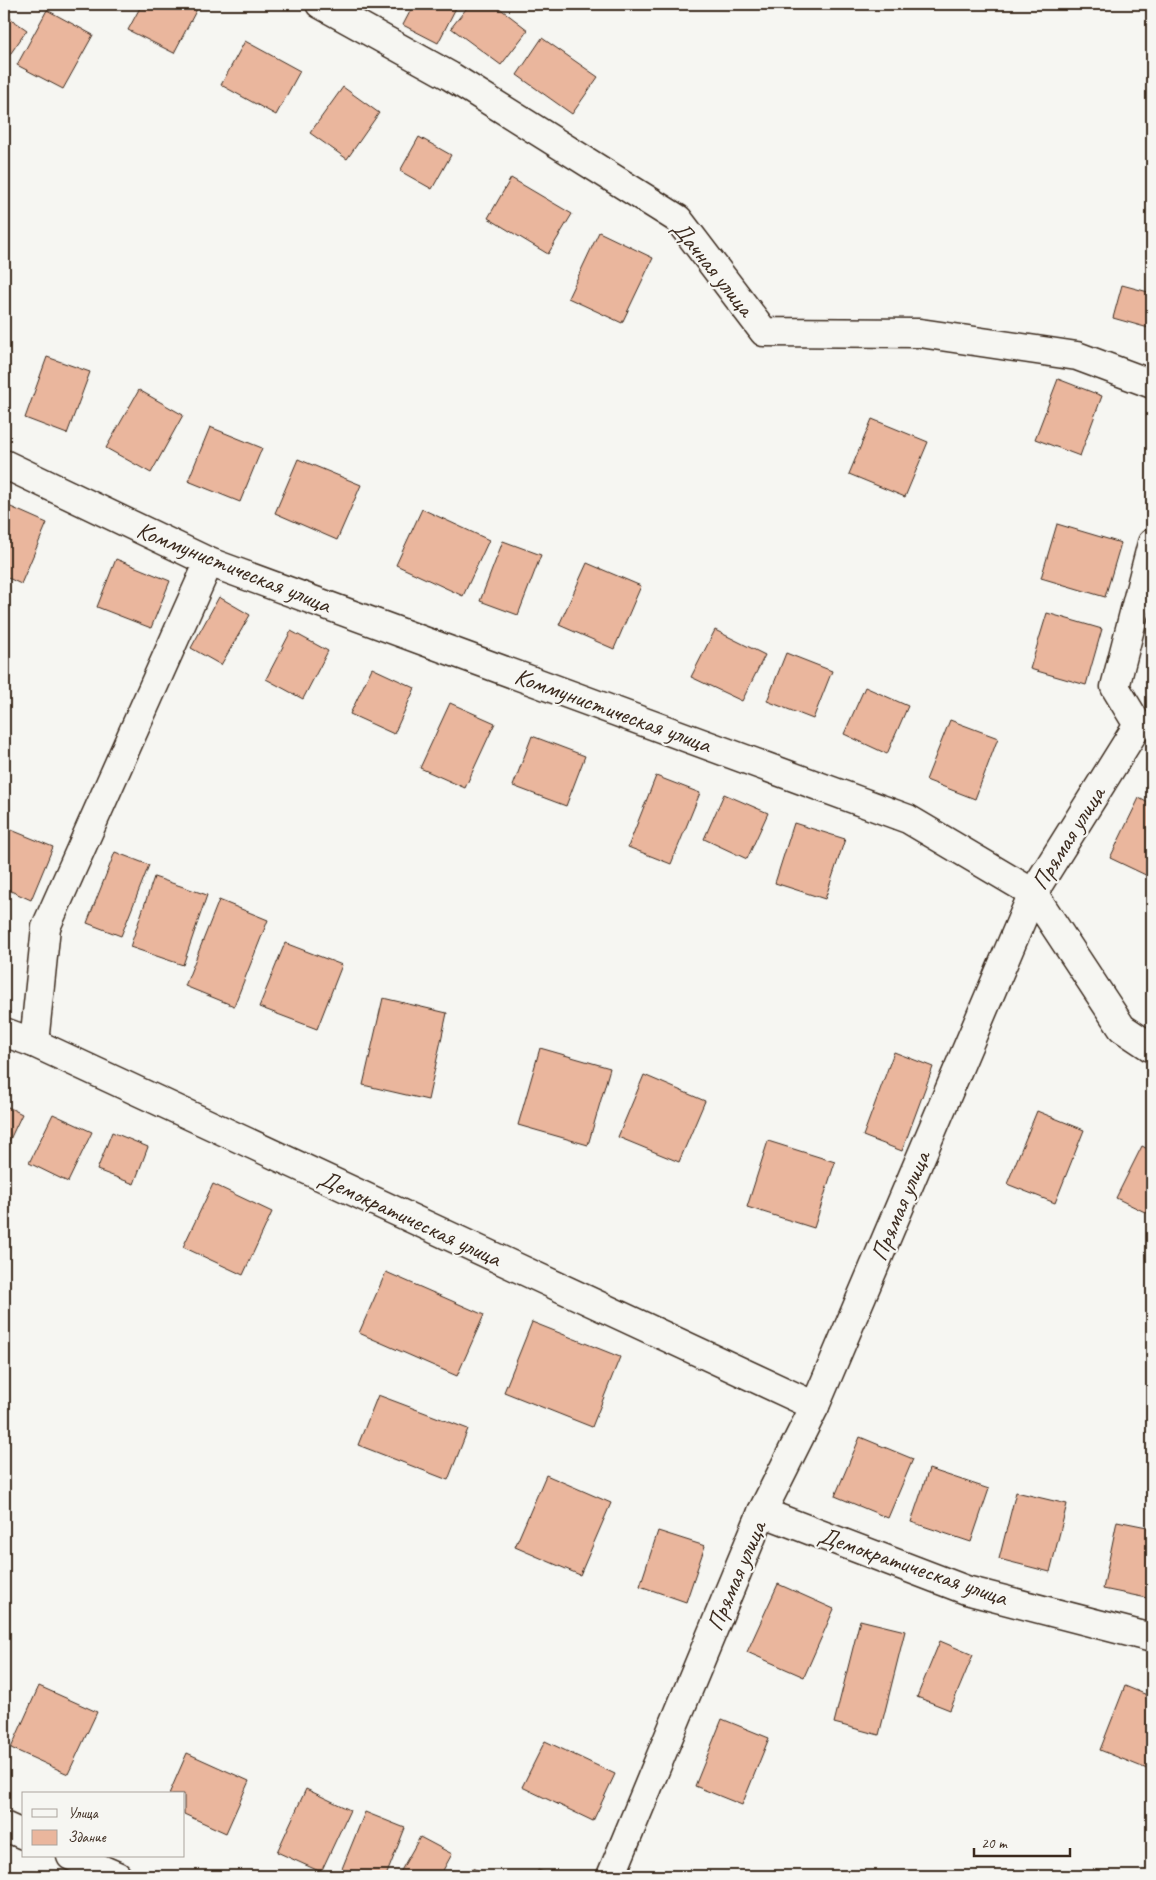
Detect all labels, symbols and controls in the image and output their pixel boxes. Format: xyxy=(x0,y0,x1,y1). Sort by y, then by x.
street label: Дачная улица xyxy=(665,214,762,324)
street label: Коммунистическая улица xyxy=(133,514,337,620)
street label: Коммунистическая улица xyxy=(511,661,717,760)
street label: Прямая улица xyxy=(1025,779,1113,895)
street label: Прямая улица xyxy=(864,1145,937,1265)
street label: Демократическая улица xyxy=(314,1163,507,1274)
street label: Прямая улица xyxy=(700,1515,773,1635)
street label: Демократическая улица xyxy=(815,1520,1013,1613)
legend xyxy=(22,1792,185,1858)
text: Улица xyxy=(68,1804,99,1823)
scale bar xyxy=(974,1825,1070,1857)
text: Здание xyxy=(68,1828,107,1847)
text: 20 m xyxy=(981,1834,1008,1853)

